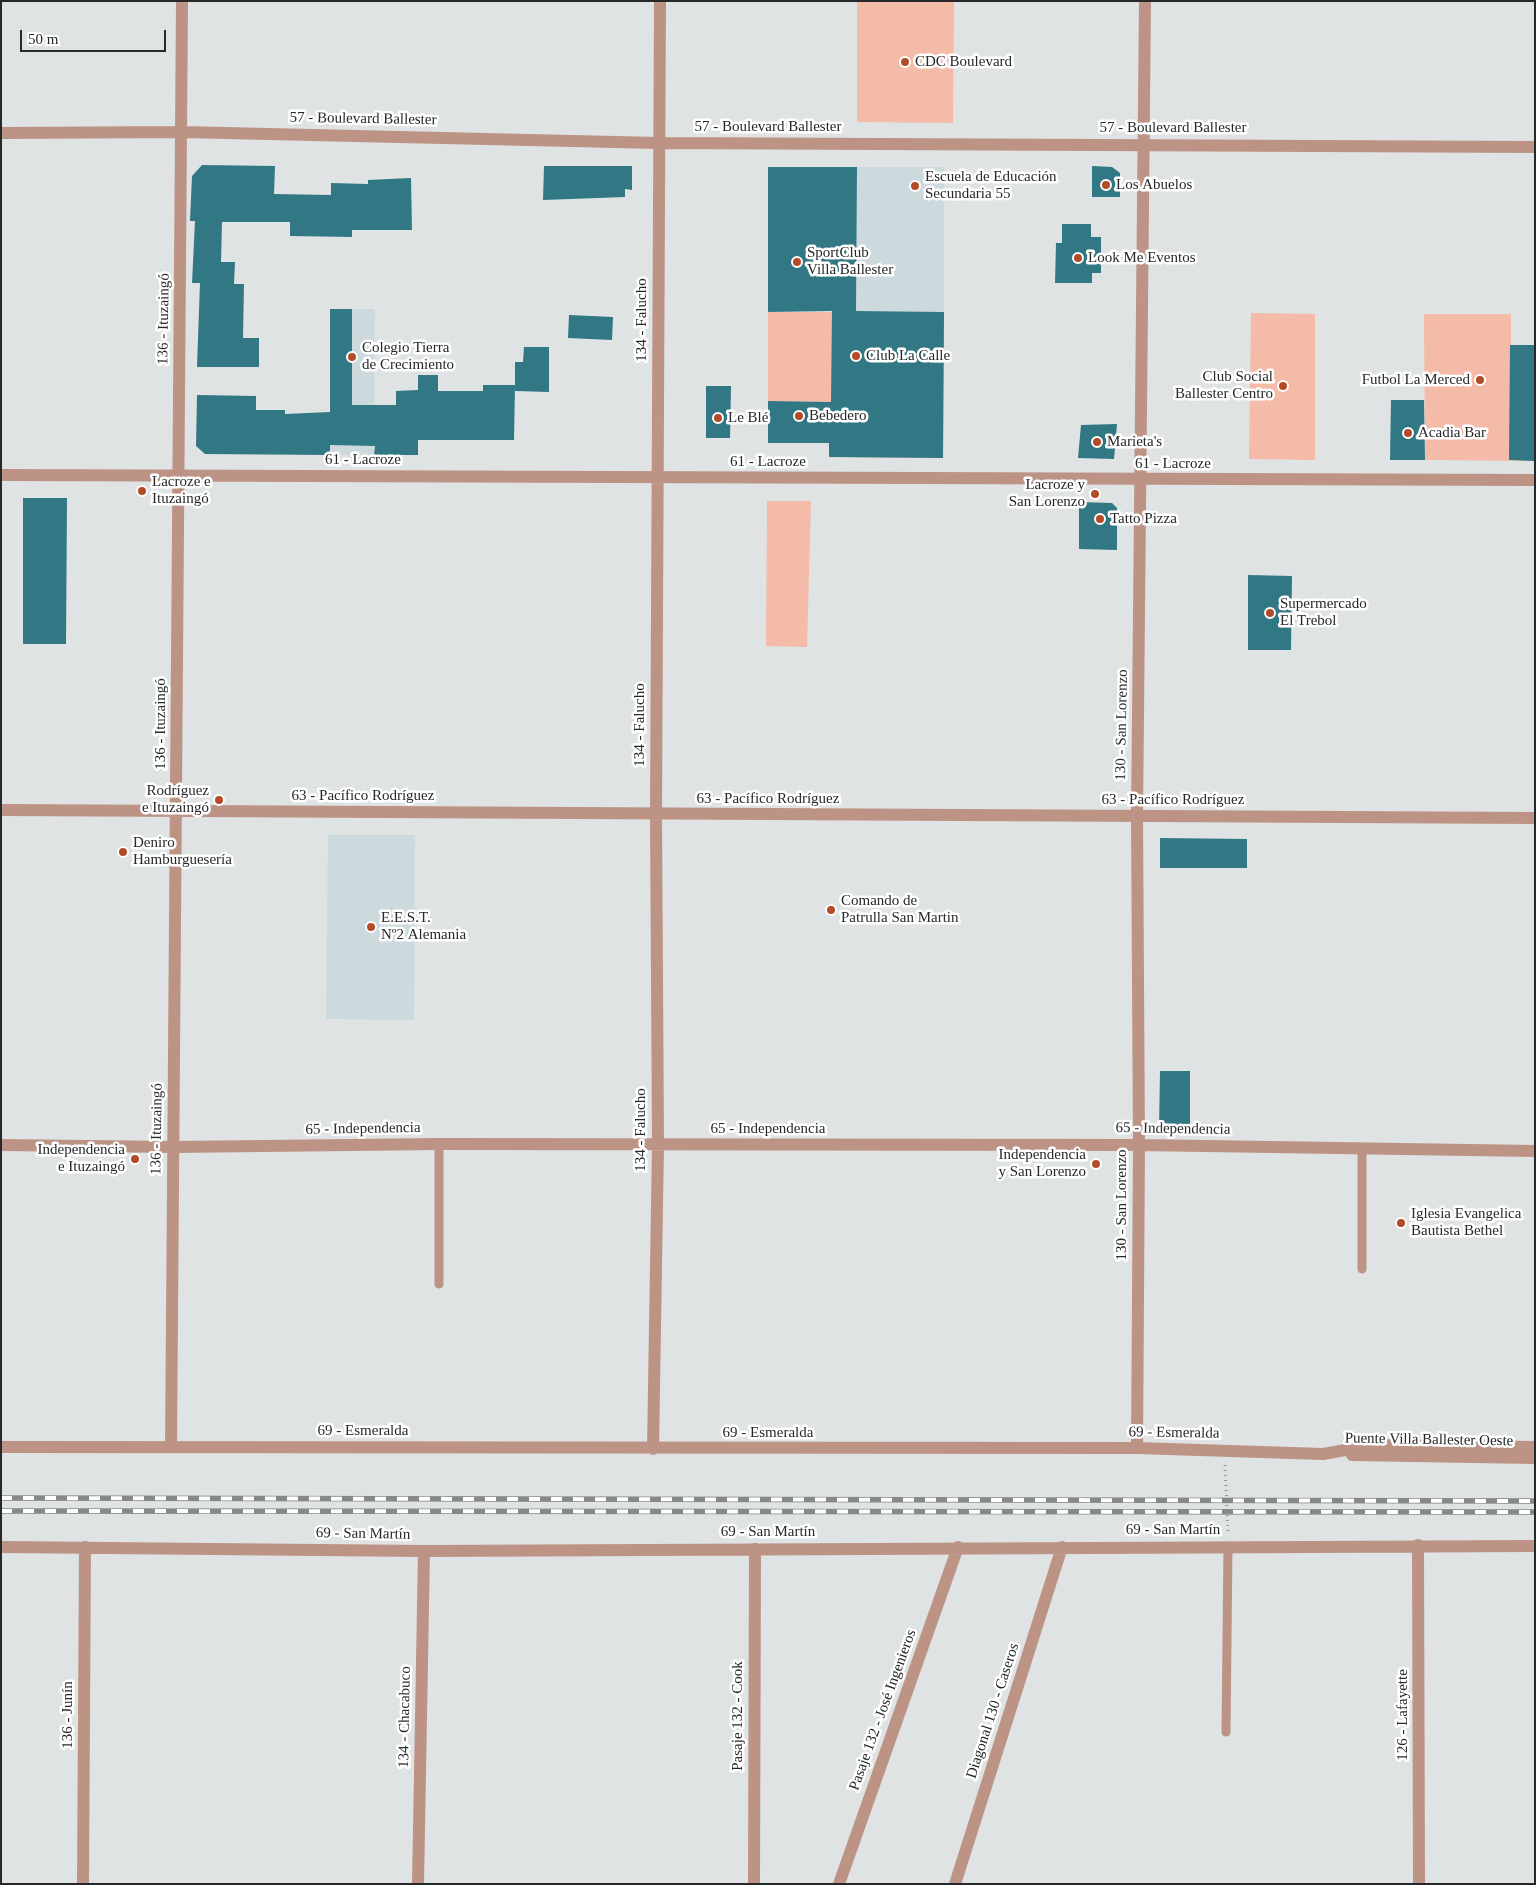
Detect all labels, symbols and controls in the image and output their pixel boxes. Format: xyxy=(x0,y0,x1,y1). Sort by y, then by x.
scale bar xyxy=(22,20,169,52)
text: 50 m xyxy=(28,31,58,47)
place label: CDC Boulevard xyxy=(915,53,1012,71)
marker: CDC Boulevard xyxy=(899,56,911,68)
street label: 57 - Boulevard Ballester xyxy=(289,109,437,129)
street label: 57 - Boulevard Ballester xyxy=(694,118,842,136)
street label: 57 - Boulevard Ballester xyxy=(1099,119,1247,137)
place label: Escuela de Educación Secundaria 55 xyxy=(925,168,1057,203)
place label: Los Abuelos xyxy=(1116,176,1192,194)
marker: Los Abuelos xyxy=(1100,179,1112,191)
marker: Escuela de Educación Secundaria 55 xyxy=(909,180,921,192)
place label: SportClub Villa Ballester xyxy=(807,244,893,279)
place label: Look Me Eventos xyxy=(1088,249,1195,267)
marker: Look Me Eventos xyxy=(1072,252,1084,264)
marker: SportClub Villa Ballester xyxy=(791,256,803,268)
street label: 136 - Ituzaingó xyxy=(154,273,174,365)
street label: 134 - Falucho xyxy=(633,278,651,362)
place label: Colegio Tierra de Crecimiento xyxy=(362,339,454,374)
place label: Club La Calle xyxy=(866,347,950,365)
marker: Club La Calle xyxy=(850,350,862,362)
marker: Colegio Tierra de Crecimiento xyxy=(346,351,358,363)
place label: Club Social Ballester Centro xyxy=(1175,368,1273,403)
place label: Futbol La Merced xyxy=(1362,371,1470,389)
marker: Futbol La Merced xyxy=(1474,374,1486,386)
marker: Club Social Ballester Centro xyxy=(1277,380,1289,392)
place label: Bebedero xyxy=(809,407,866,425)
place label: Le Blé xyxy=(728,409,768,427)
marker: Bebedero xyxy=(793,410,805,422)
marker: Le Blé xyxy=(712,412,724,424)
place label: Acadia Bar xyxy=(1418,424,1486,442)
marker: Acadia Bar xyxy=(1402,427,1414,439)
place label: Marieta's xyxy=(1107,433,1162,451)
marker: Marieta's xyxy=(1091,436,1103,448)
street label: 61 - Lacroze xyxy=(325,451,401,469)
street label: 61 - Lacroze xyxy=(730,453,806,471)
street label: 61 - Lacroze xyxy=(1135,455,1211,473)
place label: Lacroze e Ituzaingó xyxy=(152,473,211,508)
place label: Lacroze y San Lorenzo xyxy=(1009,476,1085,511)
marker: Lacroze e Ituzaingó xyxy=(136,485,148,497)
marker: Lacroze y San Lorenzo xyxy=(1089,488,1101,500)
place label: Tatto Pizza xyxy=(1110,510,1177,528)
marker: Tatto Pizza xyxy=(1094,513,1106,525)
place label: Supermercado El Trebol xyxy=(1280,595,1367,630)
marker: Supermercado El Trebol xyxy=(1264,607,1276,619)
street label: 130 - San Lorenzo xyxy=(1112,669,1132,781)
street label: 136 - Ituzaingó xyxy=(152,678,170,770)
street label: 134 - Falucho xyxy=(631,683,649,767)
place label: Rodríguez e Ituzaingó xyxy=(142,782,209,817)
street label: 63 - Pacífico Rodríguez xyxy=(292,787,434,805)
street label: 63 - Pacífico Rodríguez xyxy=(697,790,839,808)
street label: 63 - Pacífico Rodríguez xyxy=(1102,791,1244,809)
marker: Rodríguez e Ituzaingó xyxy=(213,794,225,806)
place label: Deniro Hamburguesería xyxy=(133,834,232,869)
marker: Deniro Hamburguesería xyxy=(117,846,129,858)
place label: Comando de Patrulla San Martin xyxy=(841,892,958,927)
marker: Comando de Patrulla San Martin xyxy=(825,904,837,916)
place label: E.E.S.T. Nº2 Alemania xyxy=(381,909,466,944)
marker: E.E.S.T. Nº2 Alemania xyxy=(365,921,377,933)
street label: 136 - Ituzaingó xyxy=(147,1083,167,1175)
street label: 134 - Falucho xyxy=(632,1088,650,1172)
street label: 65 - Independencia xyxy=(305,1119,421,1139)
street label: 65 - Independencia xyxy=(1115,1119,1231,1139)
street label: 65 - Independencia xyxy=(711,1120,825,1138)
place label: Independencia e Ituzaingó xyxy=(38,1141,125,1176)
place label: Independencia y San Lorenzo xyxy=(999,1146,1086,1181)
street label: 130 - San Lorenzo xyxy=(1113,1149,1131,1261)
marker: Independencia e Ituzaingó xyxy=(129,1153,141,1165)
marker: Independencia y San Lorenzo xyxy=(1090,1158,1102,1170)
place label: Iglesia Evangelica Bautista Bethel xyxy=(1411,1205,1521,1240)
marker: Iglesia Evangelica Bautista Bethel xyxy=(1395,1217,1407,1229)
street label: 69 - Esmeralda xyxy=(318,1422,408,1440)
street label: 69 - Esmeralda xyxy=(1128,1423,1220,1443)
street label: 69 - Esmeralda xyxy=(723,1424,813,1442)
street label: Puente Villa Ballester Oeste xyxy=(1345,1430,1513,1450)
street label: 69 - San Martín xyxy=(1126,1521,1220,1539)
street label: 69 - San Martín xyxy=(721,1523,815,1541)
street label: 69 - San Martín xyxy=(316,1524,410,1544)
street label: Pasaje 132 - José Ingenieros xyxy=(845,1627,921,1793)
street label: Diagonal 130 - Caseros xyxy=(963,1641,1023,1781)
street label: Pasaje 132 - Cook xyxy=(729,1661,747,1771)
street label: 134 - Chacabuco xyxy=(395,1666,415,1768)
street label: 126 - Lafayette xyxy=(1394,1669,1412,1761)
street label: 136 - Junín xyxy=(59,1681,77,1749)

